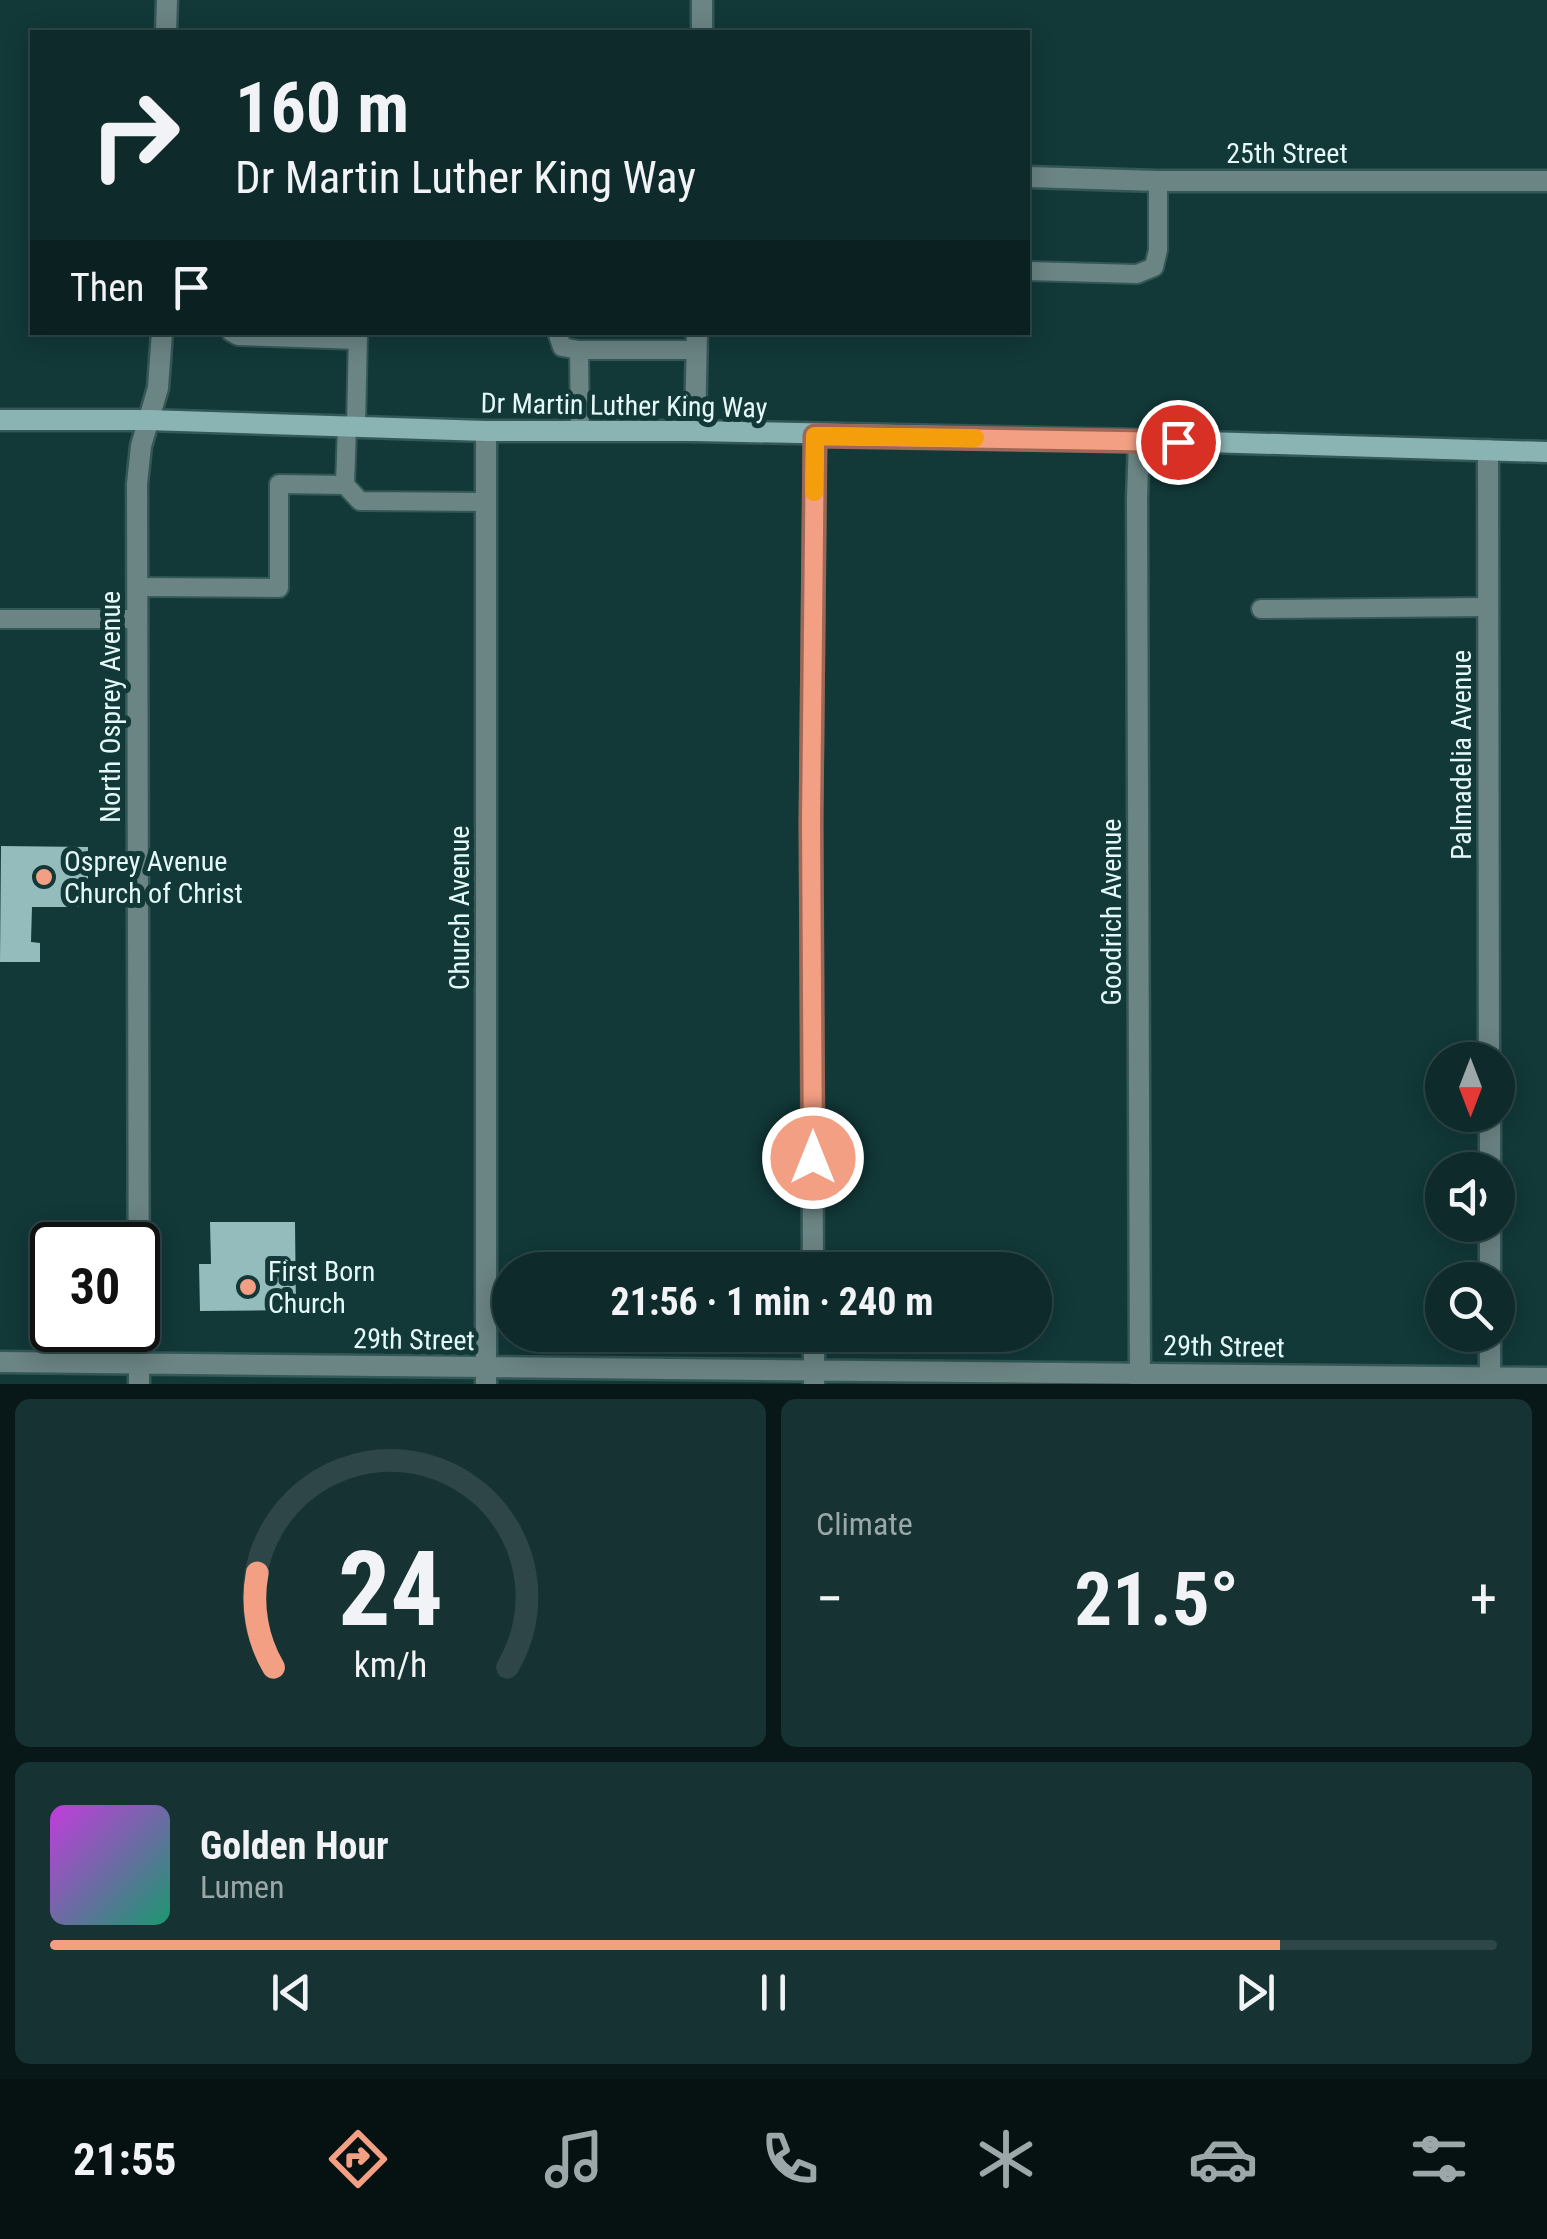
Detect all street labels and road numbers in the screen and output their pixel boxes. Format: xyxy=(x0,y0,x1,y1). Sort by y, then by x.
street label: 25th Street xyxy=(1226,137,1348,170)
street label: Dr Martin Luther King Way xyxy=(480,386,768,425)
street label: North Osprey Avenue xyxy=(94,591,127,823)
street label: Palmadelia Avenue xyxy=(1445,650,1478,860)
street label: Goodrich Avenue xyxy=(1095,819,1128,1006)
street label: Church Avenue xyxy=(443,826,476,990)
street label: 29th Street xyxy=(353,1322,475,1357)
street label: 29th Street xyxy=(1163,1329,1285,1364)

